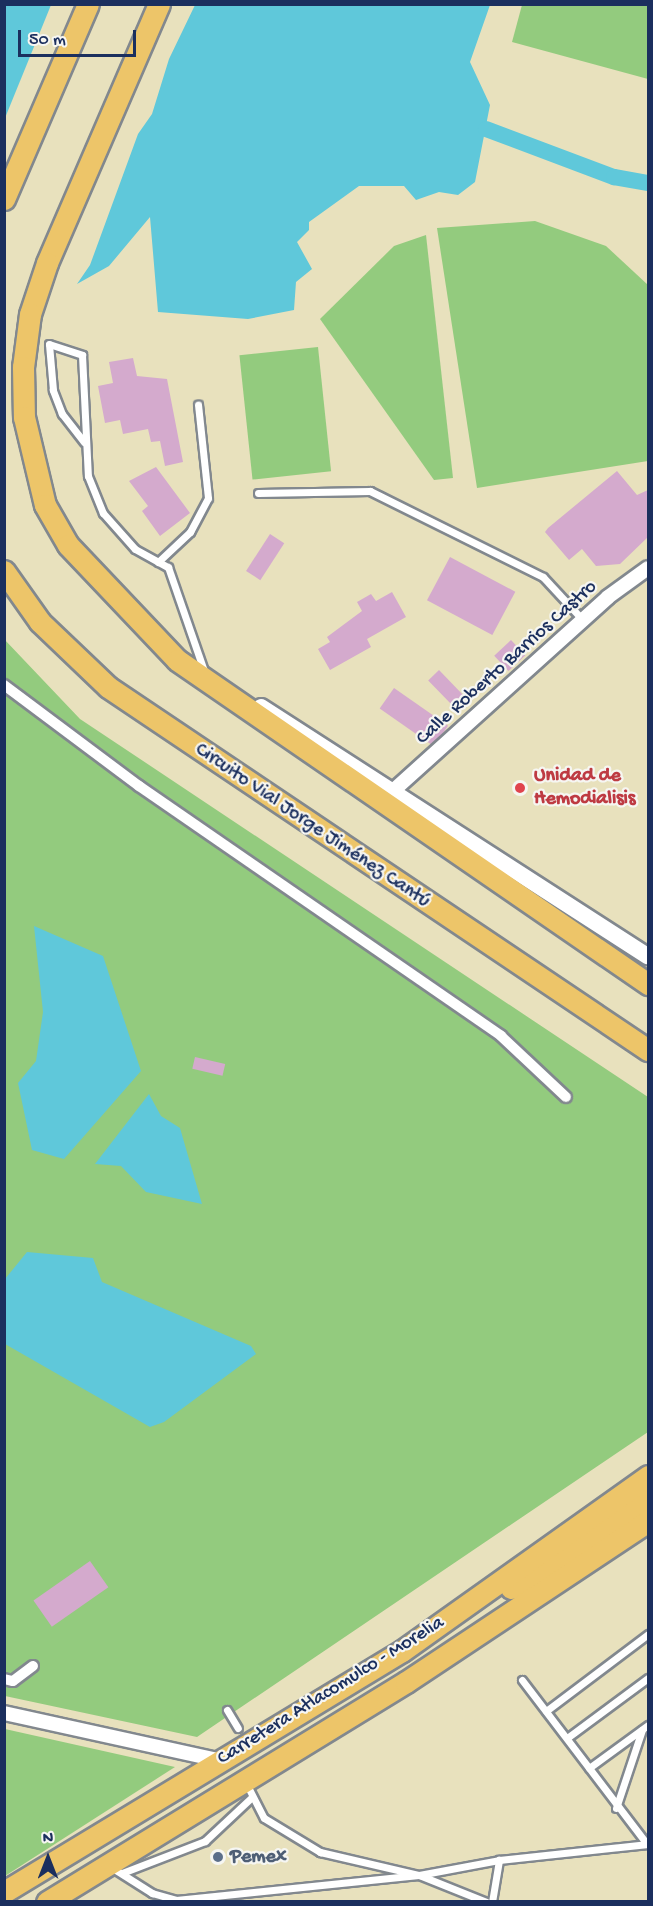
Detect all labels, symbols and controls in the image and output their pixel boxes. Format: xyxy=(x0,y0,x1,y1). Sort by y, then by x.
scale bar xyxy=(21,18,140,56)
text: 50 m xyxy=(29,30,66,51)
street label: Calle Roberto Barrios Castro xyxy=(412,575,602,751)
street label: Circuito Vial Jorge Jiménez Cantú xyxy=(190,738,434,914)
place label: Unidad de Hemodialisis xyxy=(534,765,635,812)
marker: Unidad de Hemodialisis xyxy=(511,779,529,797)
street label: Carretera Atlacomulco - Morelia xyxy=(213,1611,449,1771)
north arrow xyxy=(18,1828,78,1888)
text: N xyxy=(43,1830,53,1849)
place label: Pemex xyxy=(230,1845,286,1869)
marker: Pemex xyxy=(211,1850,225,1864)

